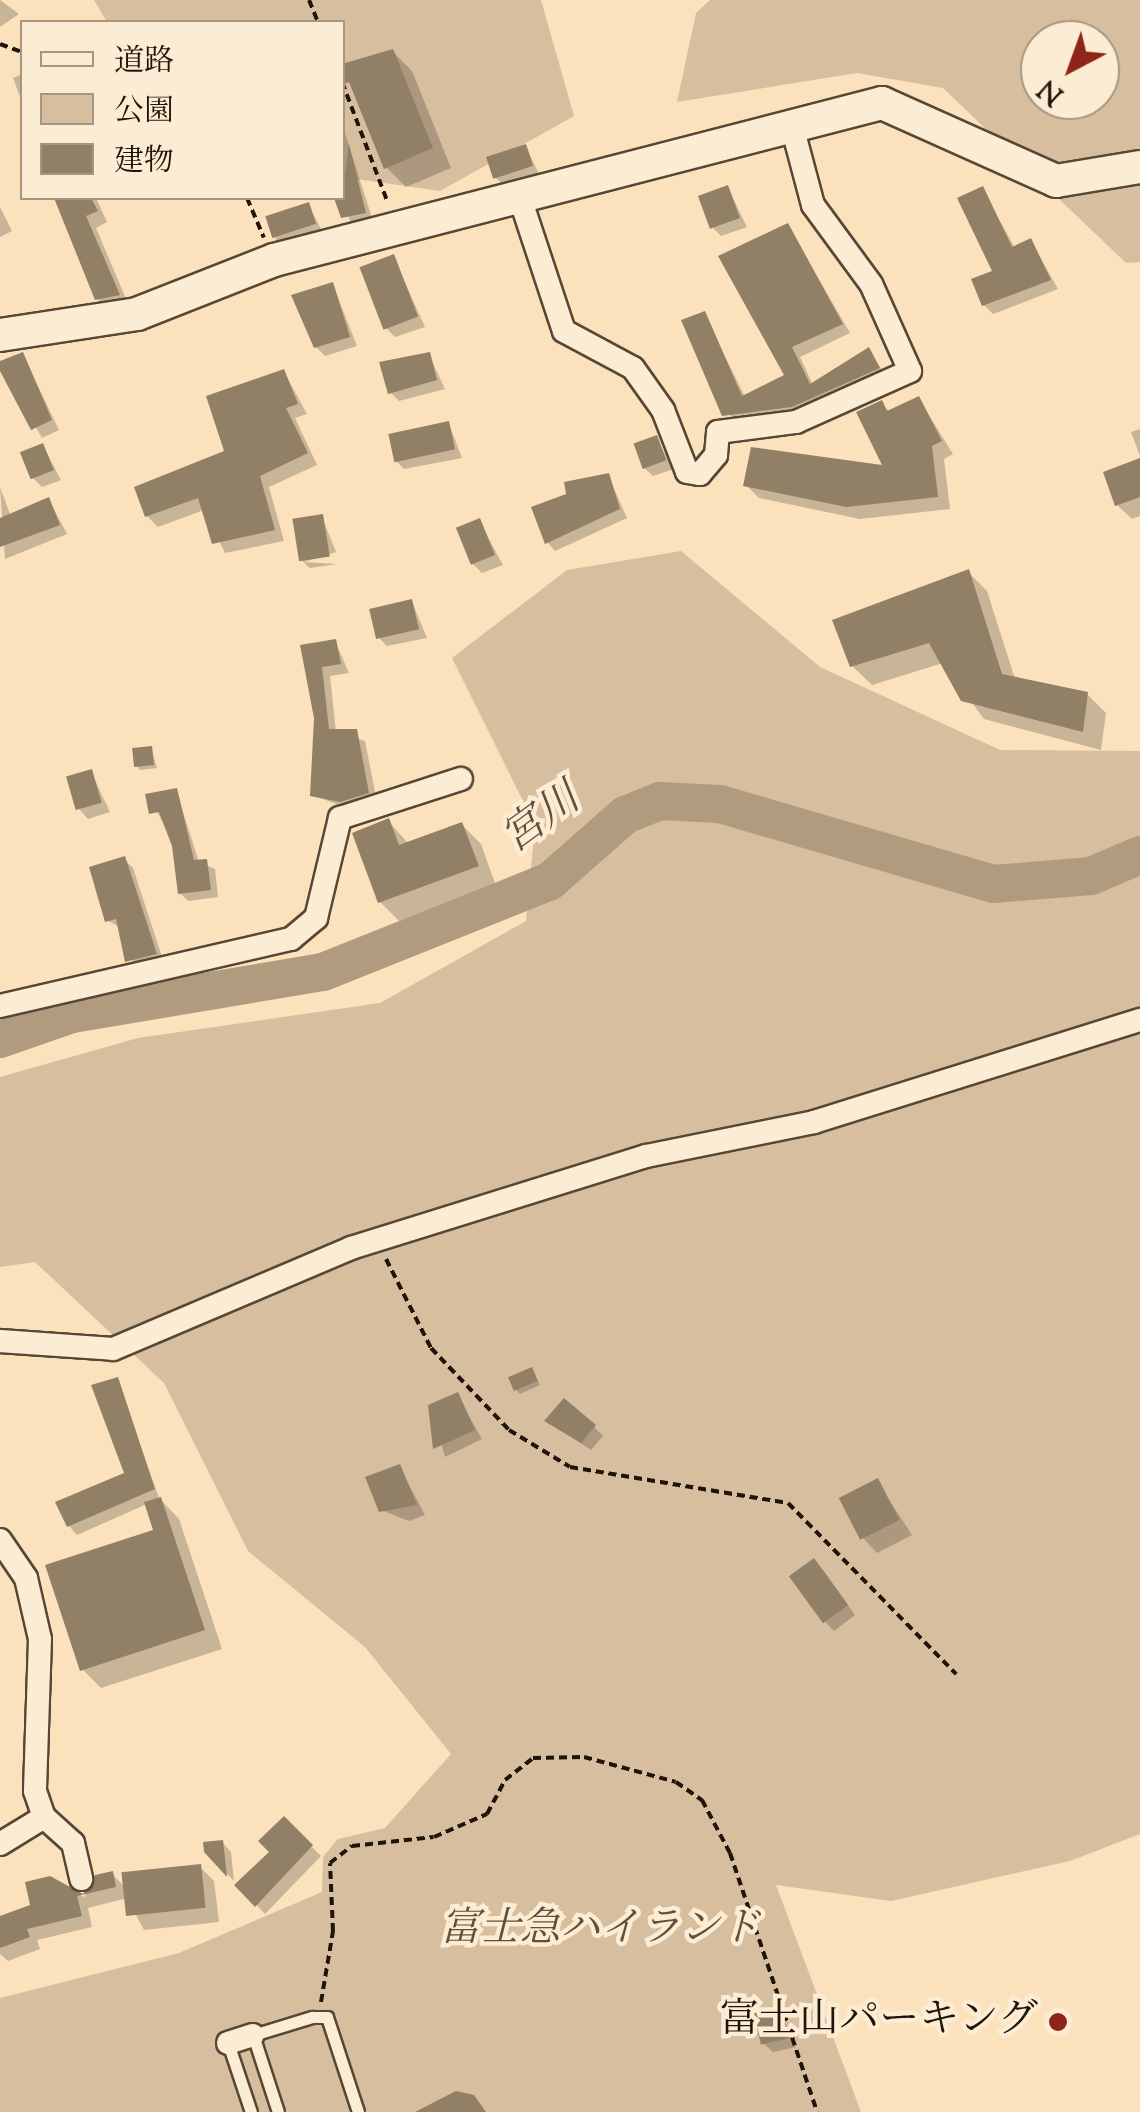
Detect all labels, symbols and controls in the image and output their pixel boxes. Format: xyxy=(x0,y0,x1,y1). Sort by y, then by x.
legend xyxy=(20,20,345,200)
north arrow xyxy=(1020,20,1120,120)
text: 道路 xyxy=(114,41,174,84)
text: N xyxy=(1030,69,1073,114)
text: 公園 xyxy=(114,91,174,134)
text: 建物 xyxy=(114,141,174,184)
water label: 宮川 xyxy=(493,775,591,865)
park label: 富士急ハイランド xyxy=(440,1907,760,1955)
place label: 富士山パーキング xyxy=(718,1998,1038,2046)
marker: 富士山パーキング xyxy=(1047,2011,1069,2033)

